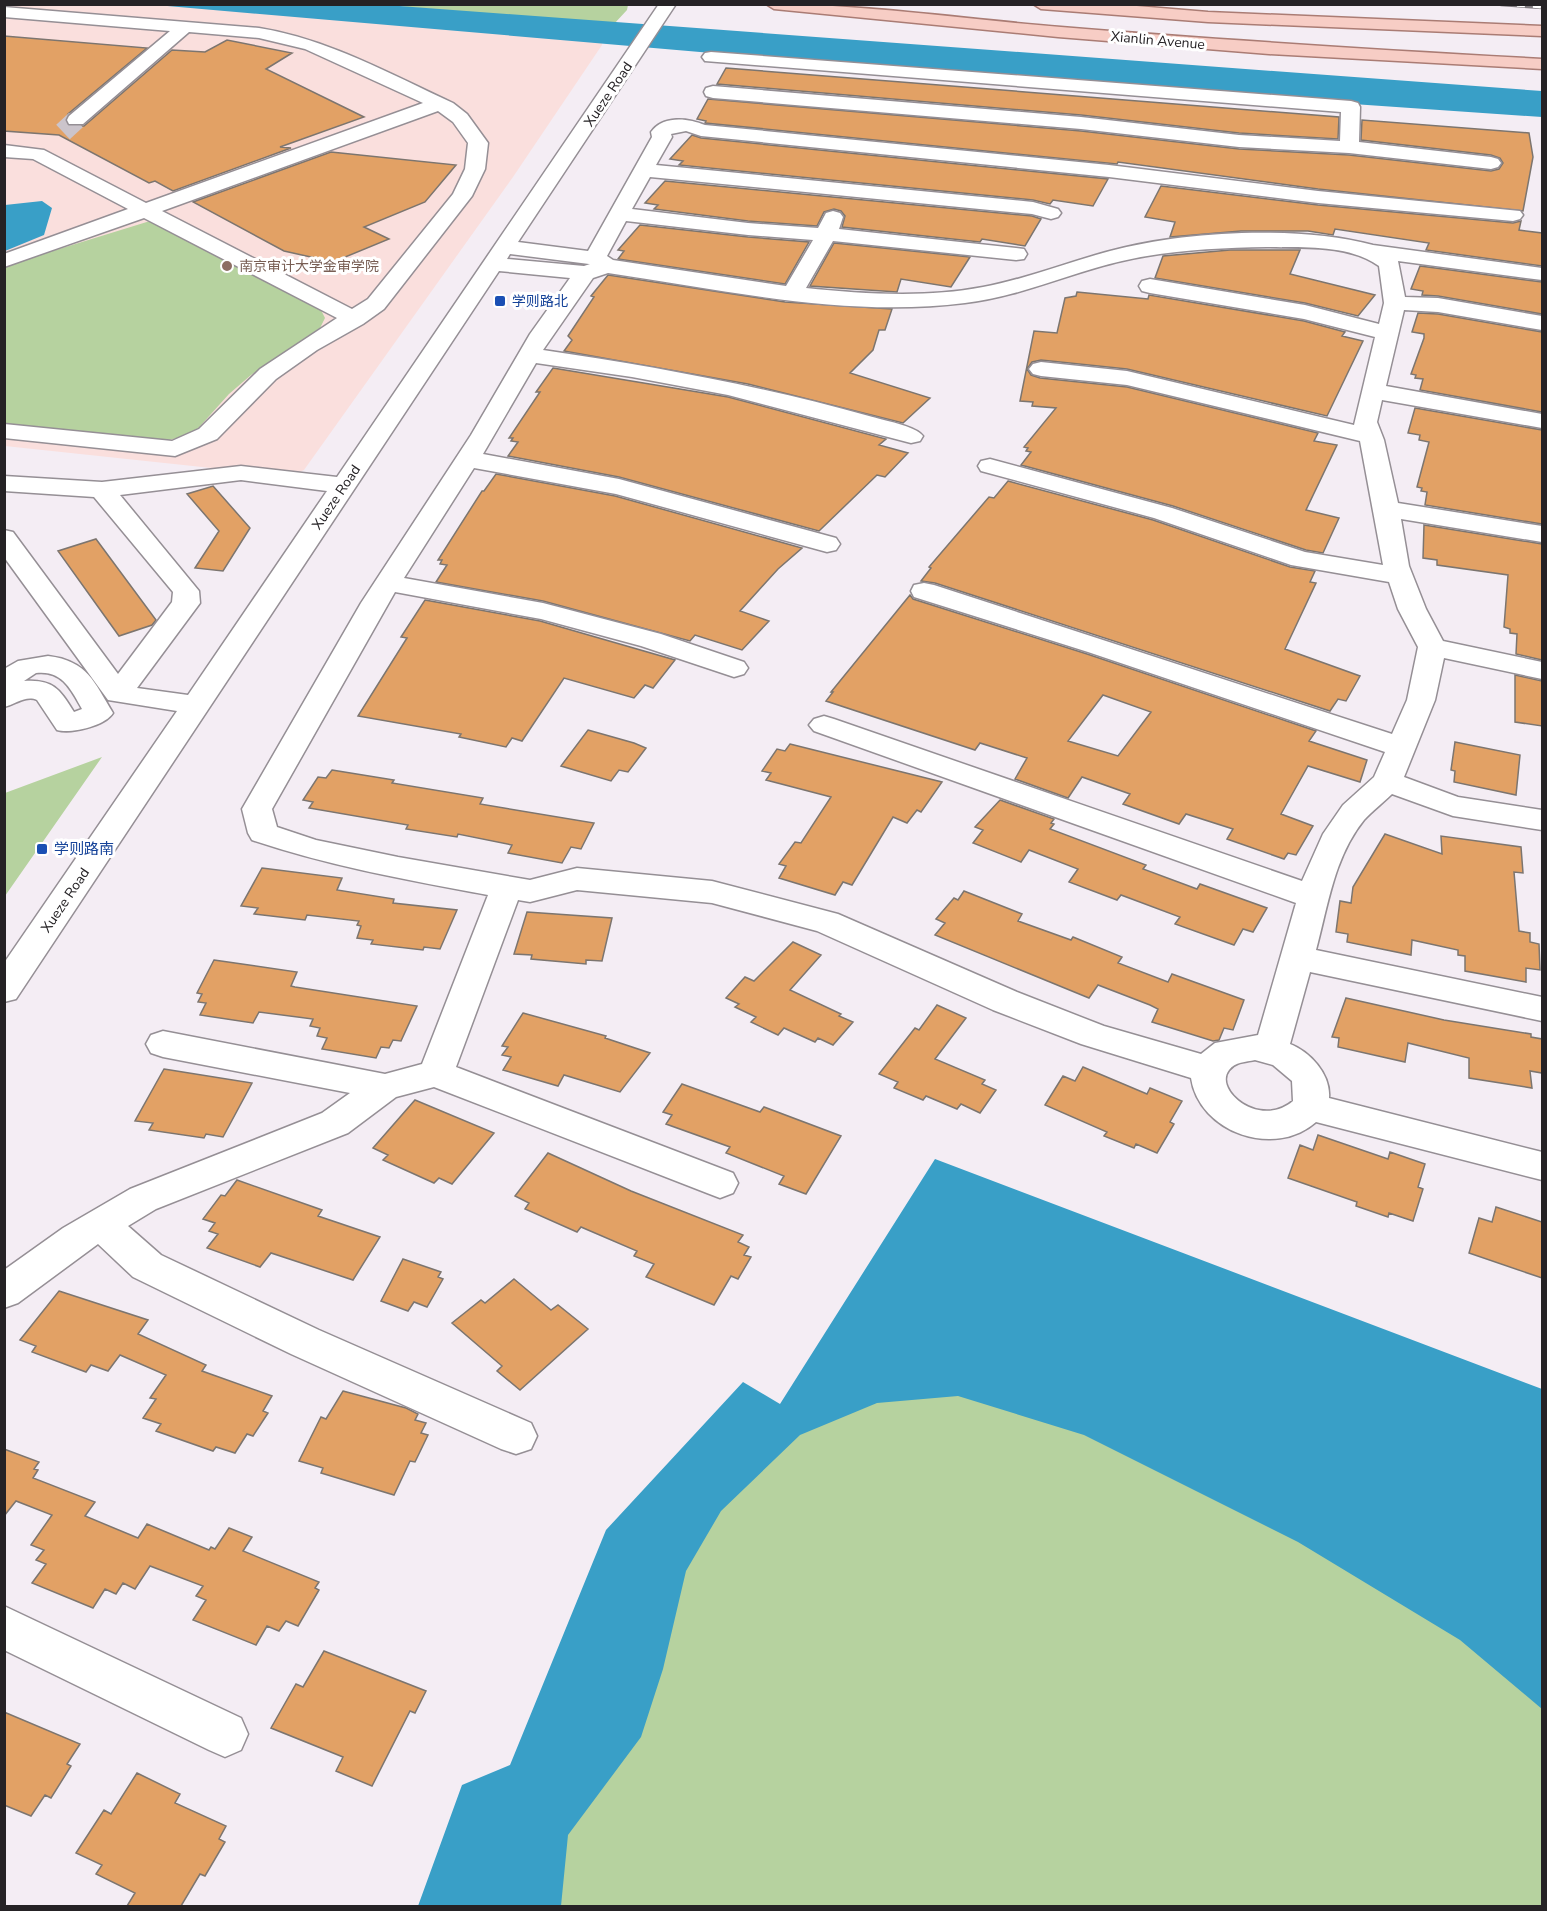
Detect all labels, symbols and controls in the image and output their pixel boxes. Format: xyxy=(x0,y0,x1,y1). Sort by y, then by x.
street label: Xianlin Avenue xyxy=(1110,27,1206,54)
street label: Xueze Road xyxy=(580,58,637,130)
place label: 南京审计大学金审学院 xyxy=(239,257,379,276)
marker: 南京审计大学金审学院 xyxy=(220,259,234,273)
place label: 学则路北 xyxy=(512,292,568,311)
marker: 学则路北 xyxy=(493,294,507,308)
street label: Xueze Road xyxy=(308,461,365,533)
place label: 学则路南 xyxy=(54,839,114,859)
marker: 学则路南 xyxy=(35,842,49,856)
street label: Xueze Road xyxy=(37,864,94,936)

